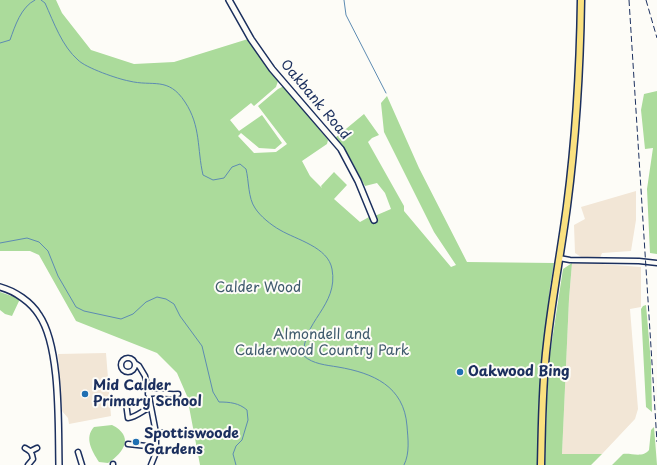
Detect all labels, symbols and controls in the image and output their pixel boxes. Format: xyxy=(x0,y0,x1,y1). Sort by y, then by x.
street label: Oakbank Road xyxy=(277,57,353,143)
park label: Calder Wood xyxy=(215,280,301,296)
park label: Almondell and Calderwood Country Park xyxy=(235,327,409,360)
place label: Oakwood Bing xyxy=(468,364,570,380)
marker: Oakwood Bing xyxy=(455,367,465,377)
place label: Mid Calder Primary School xyxy=(93,378,202,410)
marker: Mid Calder Primary School xyxy=(80,389,90,399)
place label: Spottiswoode Gardens xyxy=(144,426,239,458)
marker: Spottiswoode Gardens xyxy=(131,437,141,447)

